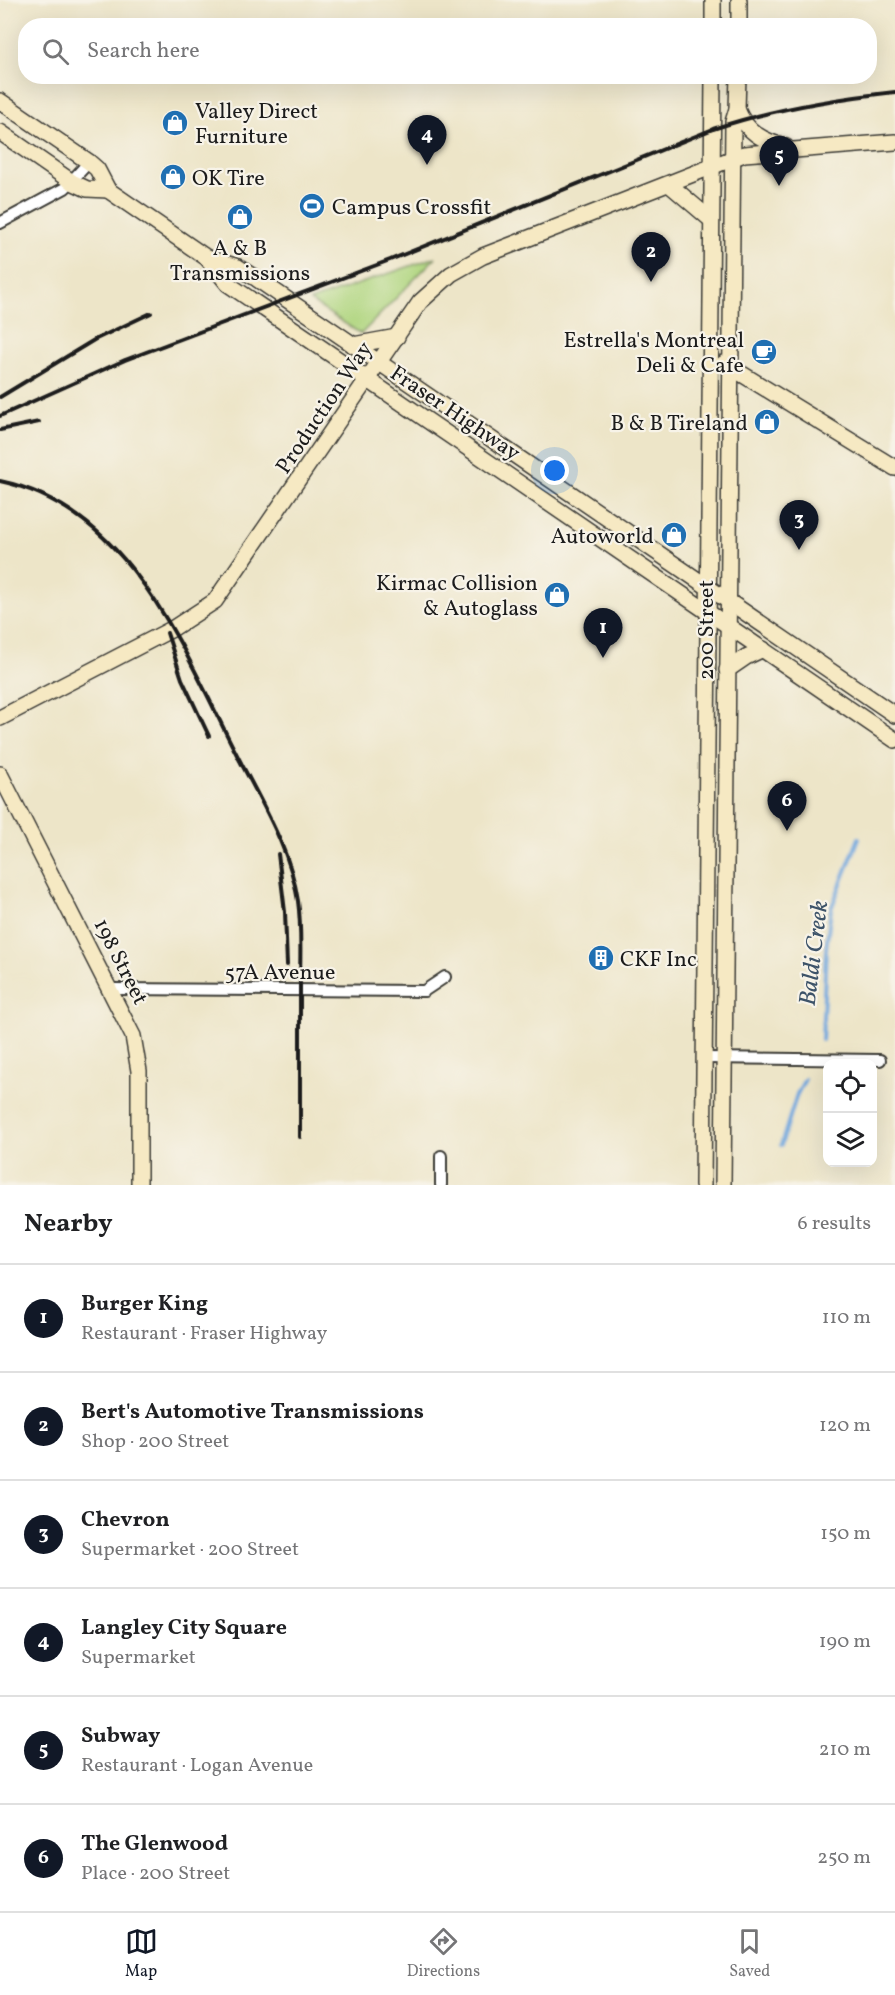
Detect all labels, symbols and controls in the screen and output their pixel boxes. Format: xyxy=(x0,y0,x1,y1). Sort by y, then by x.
search box xyxy=(18,18,877,84)
icon: search xyxy=(39,35,72,68)
text: Search here xyxy=(87,36,200,67)
place label: Valley Direct Furniture xyxy=(195,97,318,153)
shop icon: Valley Direct Furniture xyxy=(160,108,190,138)
pin: 4 xyxy=(408,116,446,165)
pin: 5 xyxy=(760,136,798,186)
shop icon: OK Tire xyxy=(158,162,188,192)
place label: OK Tire xyxy=(192,164,265,195)
sports icon: Campus Crossfit xyxy=(297,191,327,221)
place label: Campus Crossfit xyxy=(332,193,492,224)
shop icon: A & B Transmissions xyxy=(225,202,255,232)
pin: 2 xyxy=(632,232,670,282)
place label: A & B Transmissions xyxy=(170,234,310,290)
place label: Estrella's Montreal Deli & Cafe xyxy=(563,326,744,382)
street label: Production Way xyxy=(269,336,381,481)
cafe icon: Estrella's Montreal Deli & Cafe xyxy=(749,337,779,367)
street label: Fraser Highway xyxy=(383,359,526,469)
shop icon: B & B Tireland xyxy=(752,407,782,437)
place label: B & B Tireland xyxy=(611,409,748,440)
your location xyxy=(540,456,569,485)
pin: 3 xyxy=(780,500,818,550)
shop icon: Autoworld xyxy=(659,520,689,550)
place label: Autoworld xyxy=(551,522,654,553)
place label: Kirmac Collision & Autoglass xyxy=(376,569,538,625)
street label: 200 Street xyxy=(692,579,723,680)
shop icon: Kirmac Collision & Autoglass xyxy=(542,580,572,610)
pin: 1 xyxy=(584,608,622,658)
pin: 6 xyxy=(768,782,806,831)
water label: Baldi Creek xyxy=(792,899,838,1008)
street label: 198 Street xyxy=(85,914,155,1011)
building icon: CKF Inc xyxy=(586,943,616,973)
place label: CKF Inc xyxy=(620,945,697,976)
street label: 57A Avenue xyxy=(225,958,335,989)
map controls xyxy=(823,1059,877,1167)
button: locate xyxy=(823,1059,877,1113)
button: layers xyxy=(823,1113,877,1167)
text: Nearby xyxy=(24,1206,113,1242)
text: 6 results xyxy=(798,1210,871,1238)
text: Burger King xyxy=(81,1289,208,1320)
text: 1 xyxy=(39,1304,48,1332)
text: 110 m xyxy=(822,1304,871,1332)
text: Restaurant · Fraser Highway xyxy=(81,1320,327,1348)
text: Bert's Automotive Transmissions xyxy=(81,1397,424,1428)
text: 2 xyxy=(38,1412,49,1440)
text: 120 m xyxy=(819,1412,871,1440)
text: Shop · 200 Street xyxy=(81,1428,229,1456)
text: Chevron xyxy=(81,1505,170,1536)
text: 3 xyxy=(38,1520,49,1548)
text: 150 m xyxy=(820,1520,871,1548)
text: Supermarket · 200 Street xyxy=(81,1536,299,1564)
text: Langley City Square xyxy=(81,1613,287,1644)
text: 4 xyxy=(37,1628,50,1656)
text: 190 m xyxy=(819,1628,871,1656)
text: Supermarket xyxy=(81,1644,196,1672)
text: Subway xyxy=(81,1721,160,1752)
text: 5 xyxy=(39,1736,48,1764)
text: 210 m xyxy=(819,1736,871,1764)
text: Restaurant · Logan Avenue xyxy=(81,1752,313,1780)
text: The Glenwood xyxy=(81,1829,228,1860)
text: 6 xyxy=(38,1844,49,1872)
text: 250 m xyxy=(817,1844,871,1872)
text: Place · 200 Street xyxy=(81,1860,230,1888)
tab: Map xyxy=(125,1925,158,1983)
tab: Directions xyxy=(407,1925,480,1983)
tab: Saved xyxy=(729,1925,770,1983)

